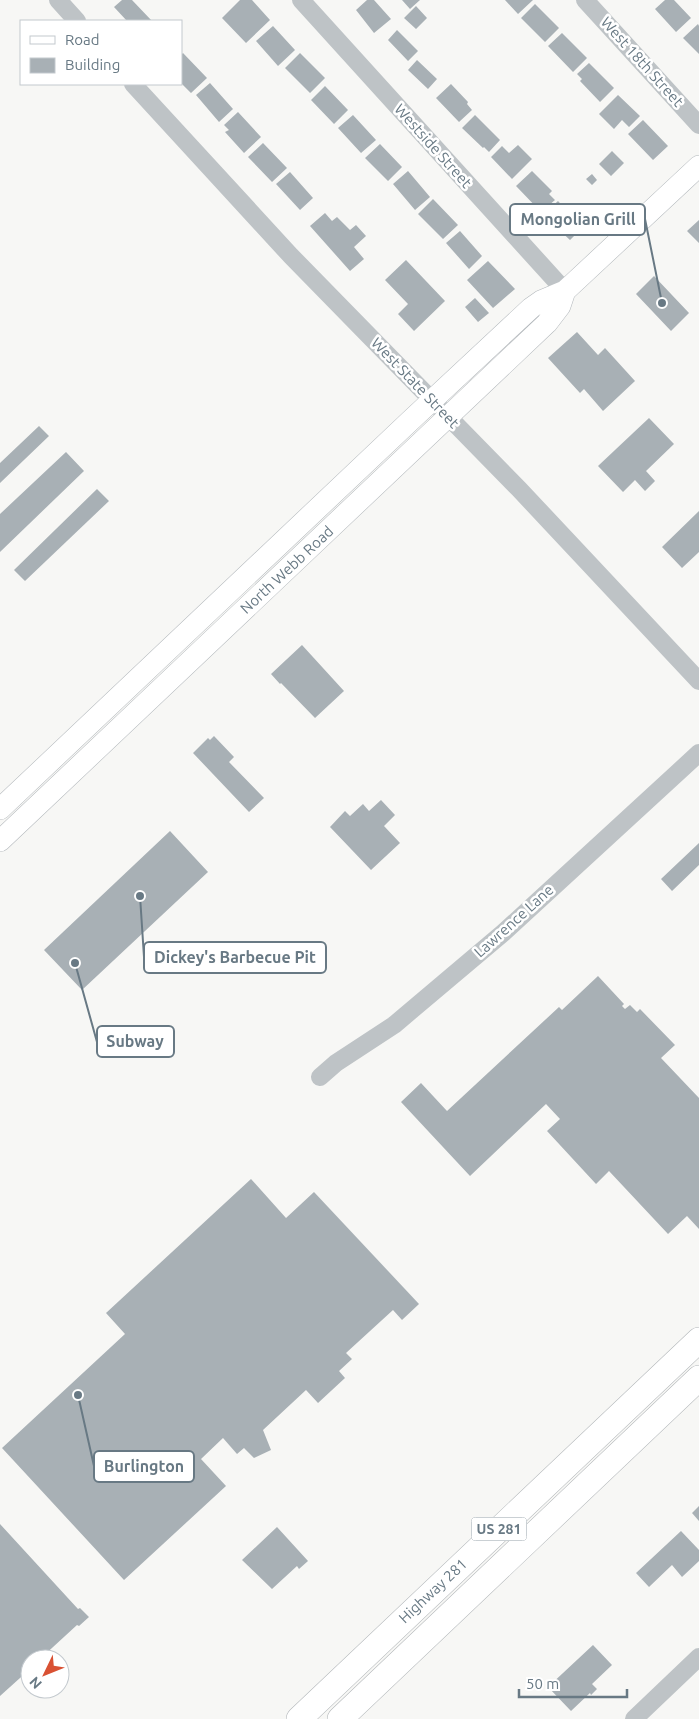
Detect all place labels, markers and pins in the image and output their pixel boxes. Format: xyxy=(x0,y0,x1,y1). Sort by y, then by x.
callout: Mongolian Grill xyxy=(510,204,645,235)
callout: Dickey's Barbecue Pit xyxy=(144,942,326,973)
callout: Subway xyxy=(97,1026,174,1057)
callout: Burlington xyxy=(94,1451,194,1482)

